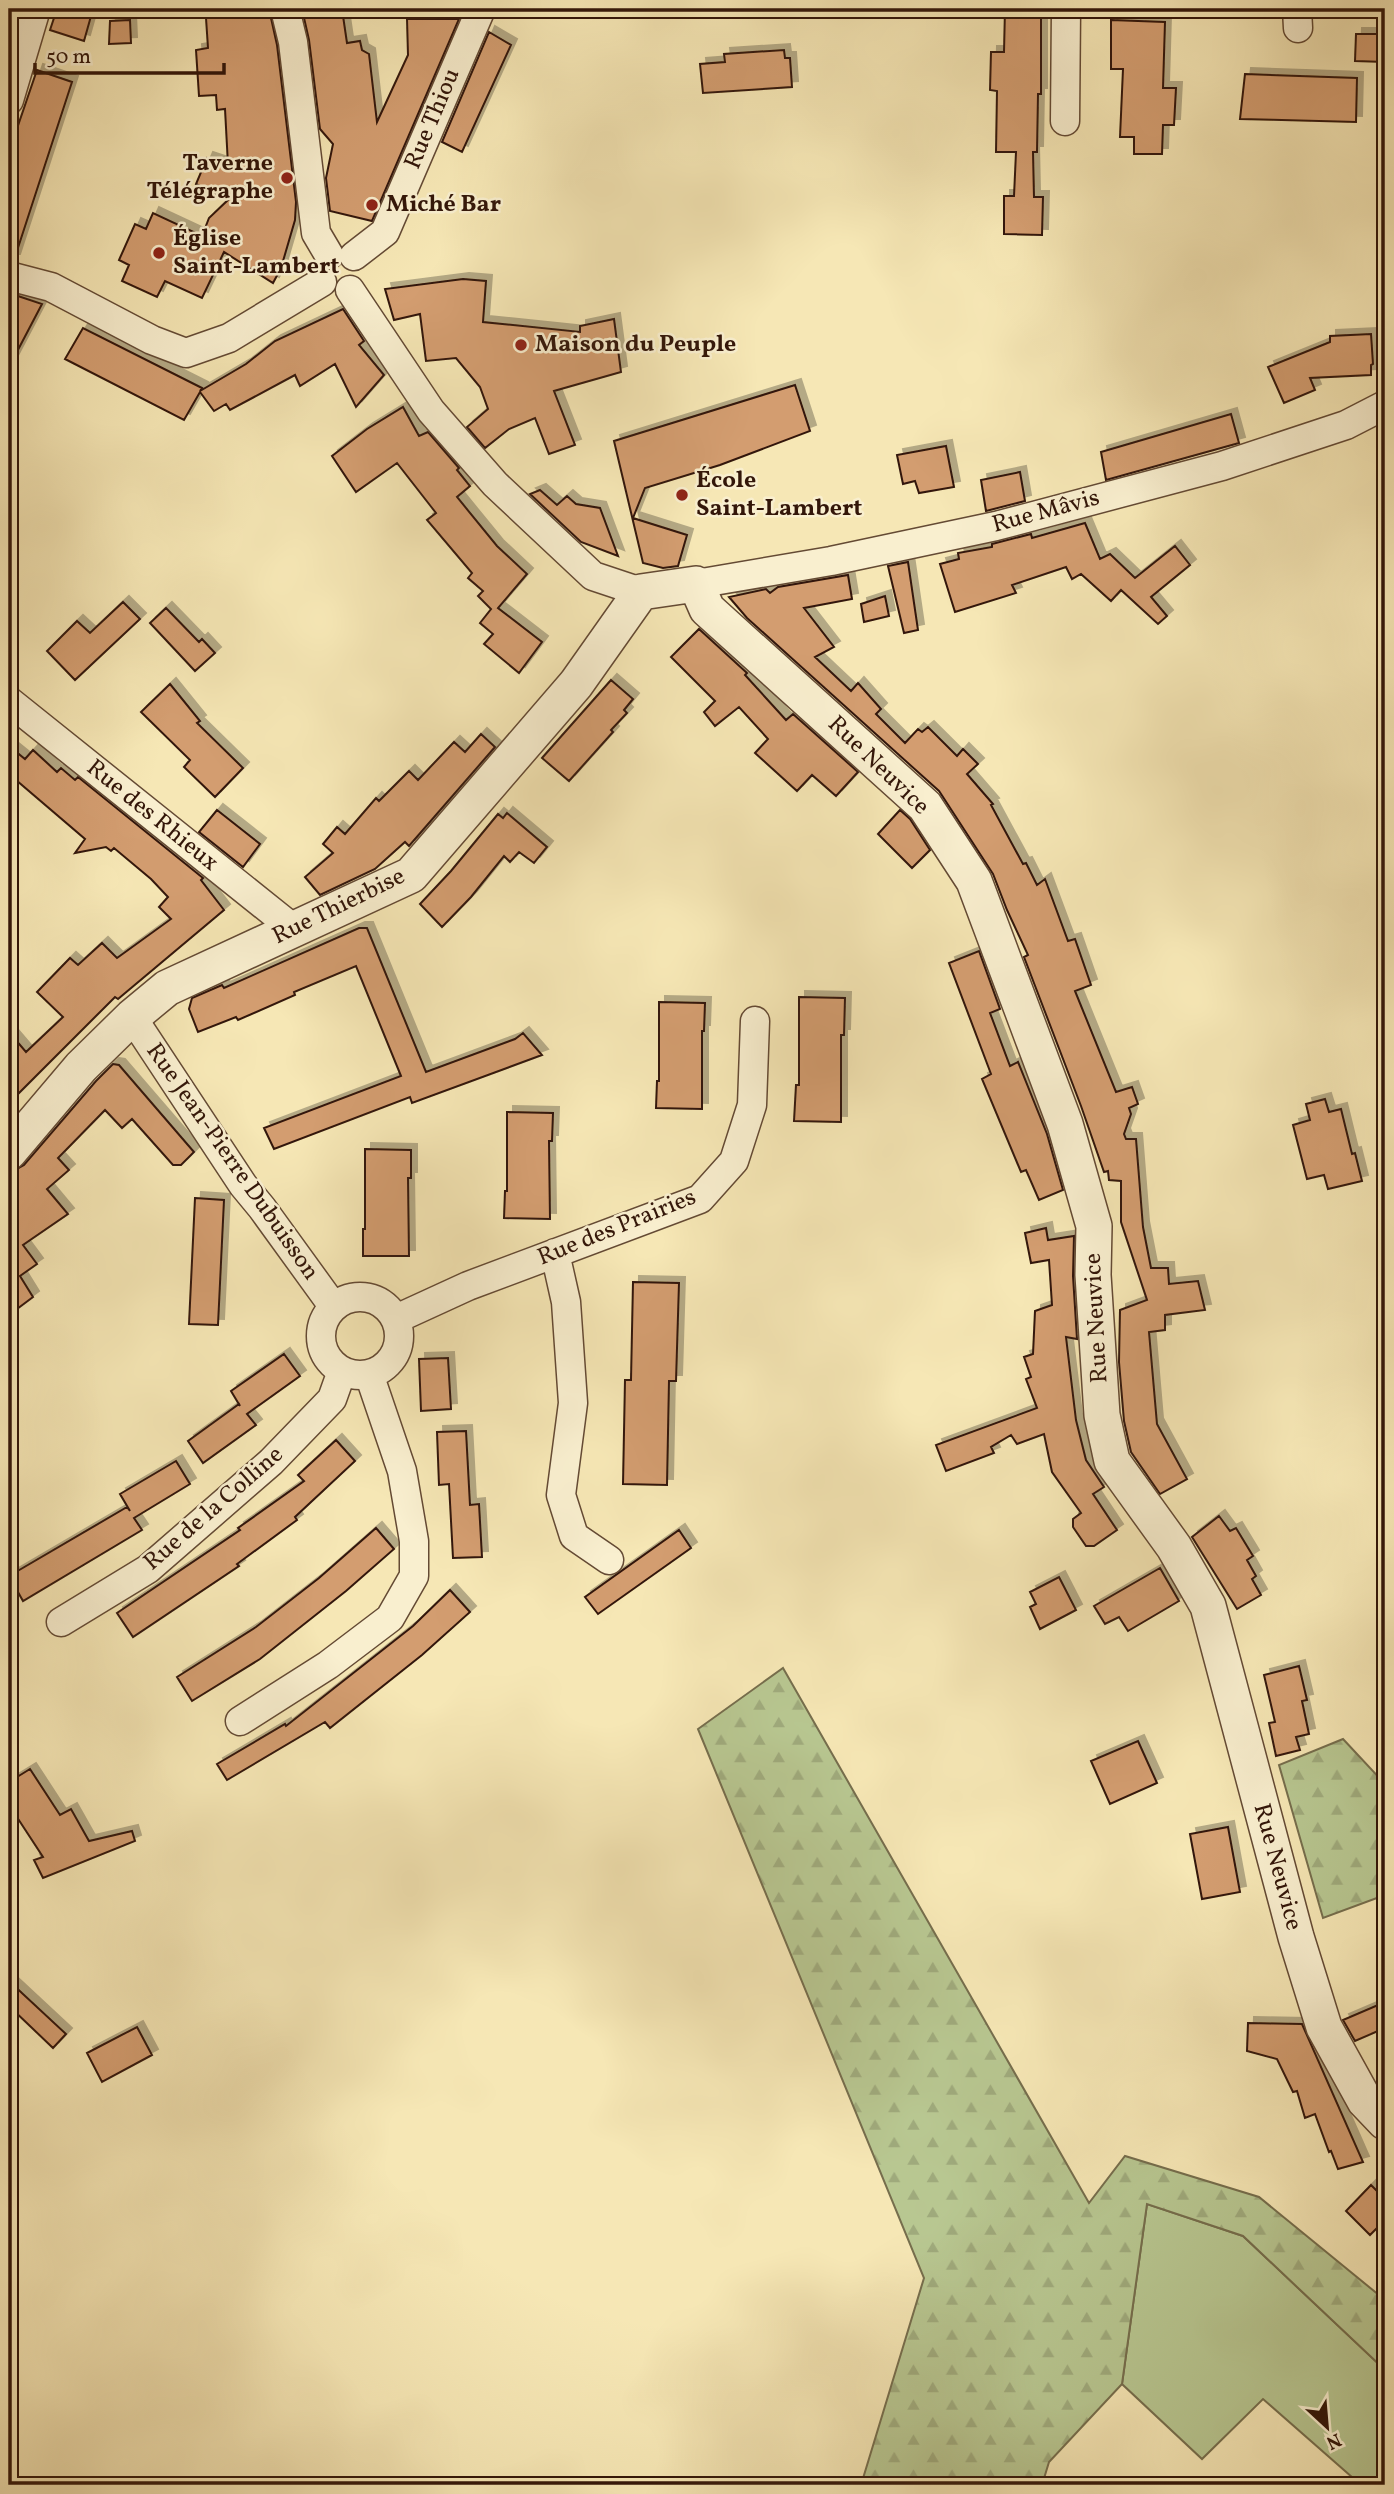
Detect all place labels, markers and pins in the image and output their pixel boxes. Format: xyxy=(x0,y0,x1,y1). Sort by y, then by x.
place label: Taverne Télégraphe xyxy=(147,147,273,209)
marker: Taverne Télégraphe xyxy=(279,170,295,186)
place label: Miché Bar xyxy=(386,188,501,222)
marker: Miché Bar xyxy=(364,197,380,213)
place label: Église Saint-Lambert xyxy=(173,222,339,284)
marker: Église Saint-Lambert xyxy=(151,245,167,261)
place label: Maison du Peuple xyxy=(535,328,736,362)
marker: Maison du Peuple xyxy=(513,337,529,353)
place label: École Saint-Lambert xyxy=(696,464,862,526)
marker: École Saint-Lambert xyxy=(674,487,690,503)

